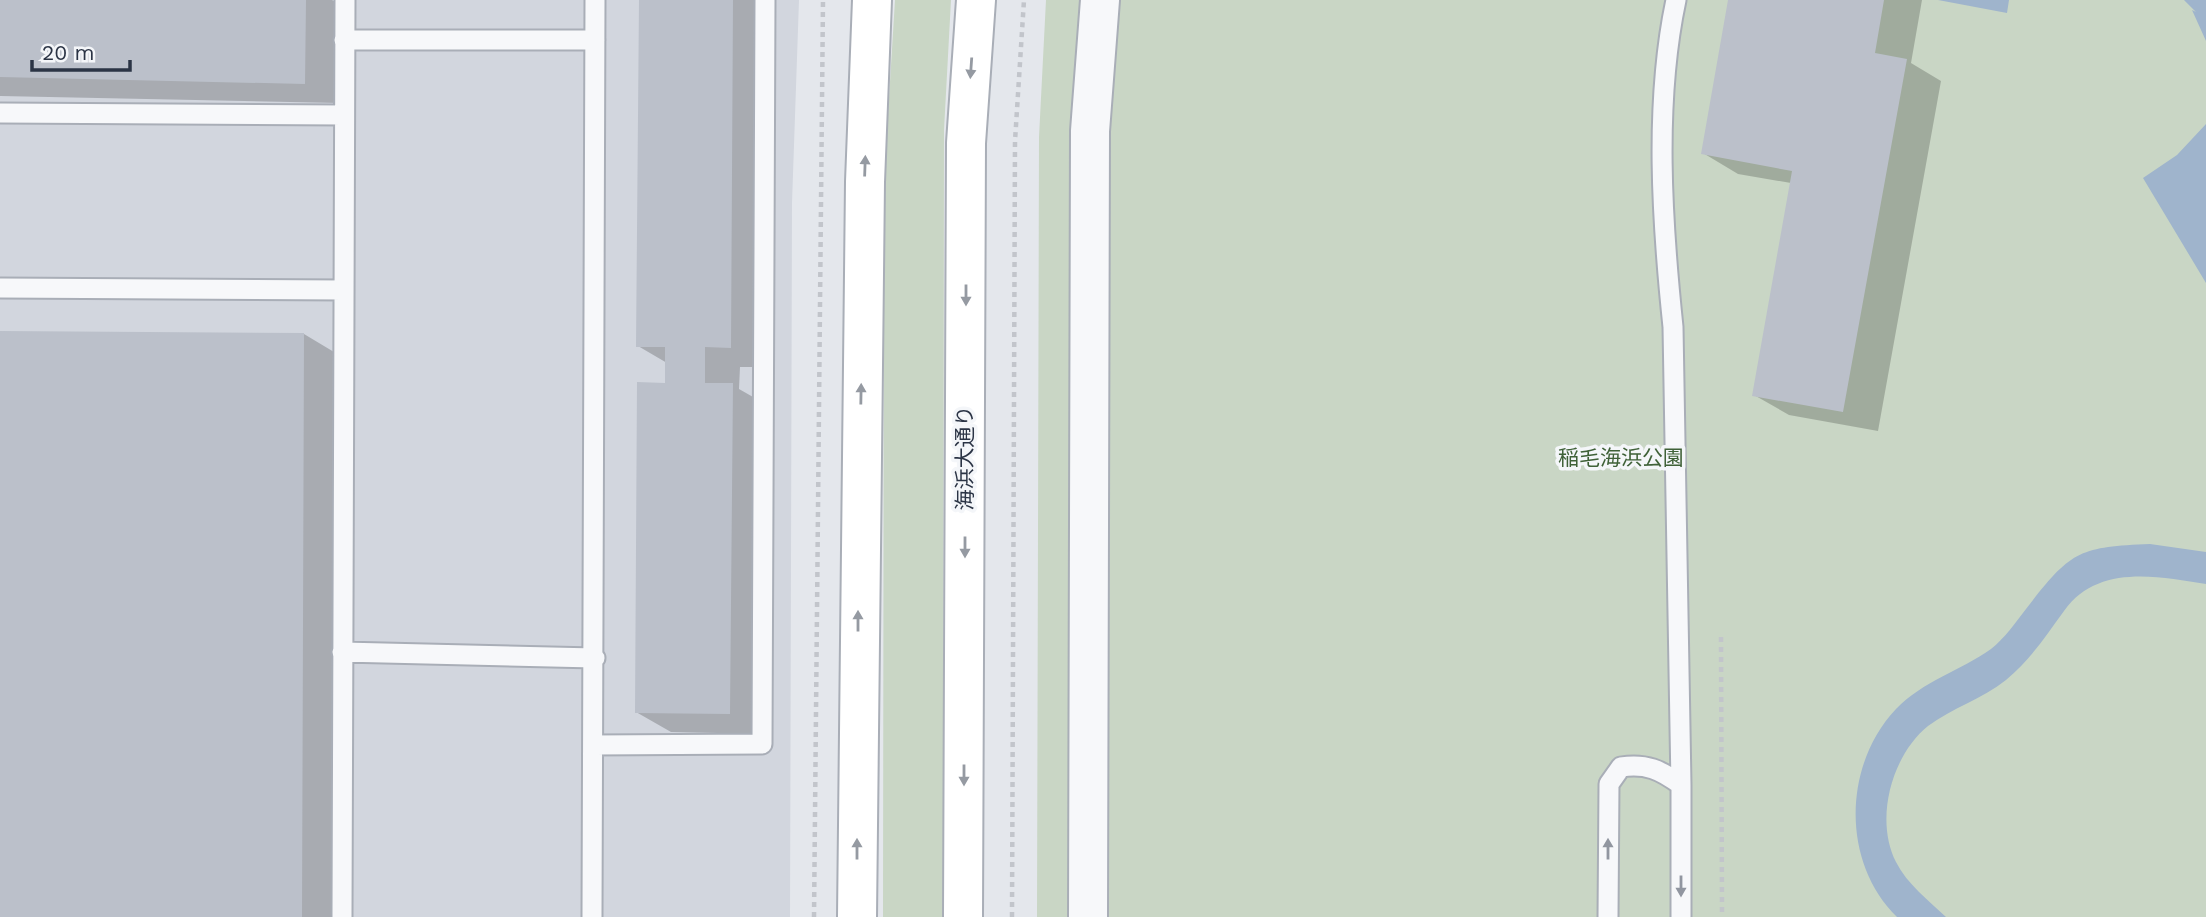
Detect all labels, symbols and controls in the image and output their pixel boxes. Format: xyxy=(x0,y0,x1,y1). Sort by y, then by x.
scale bar xyxy=(32,28,130,72)
text: 20 m xyxy=(42,40,94,65)
one-way arrow xyxy=(965,57,976,79)
one-way arrow xyxy=(859,155,871,177)
one-way arrow xyxy=(960,285,972,307)
one-way arrow xyxy=(856,383,867,405)
street label: 海浜大通り xyxy=(952,406,977,511)
park label: 稲毛海浜公園 xyxy=(1558,445,1684,470)
one-way arrow xyxy=(959,537,970,559)
one-way arrow xyxy=(852,610,864,632)
one-way arrow xyxy=(958,764,970,786)
one-way arrow xyxy=(851,838,863,860)
one-way arrow xyxy=(1602,838,1614,860)
one-way arrow xyxy=(1675,875,1687,897)

